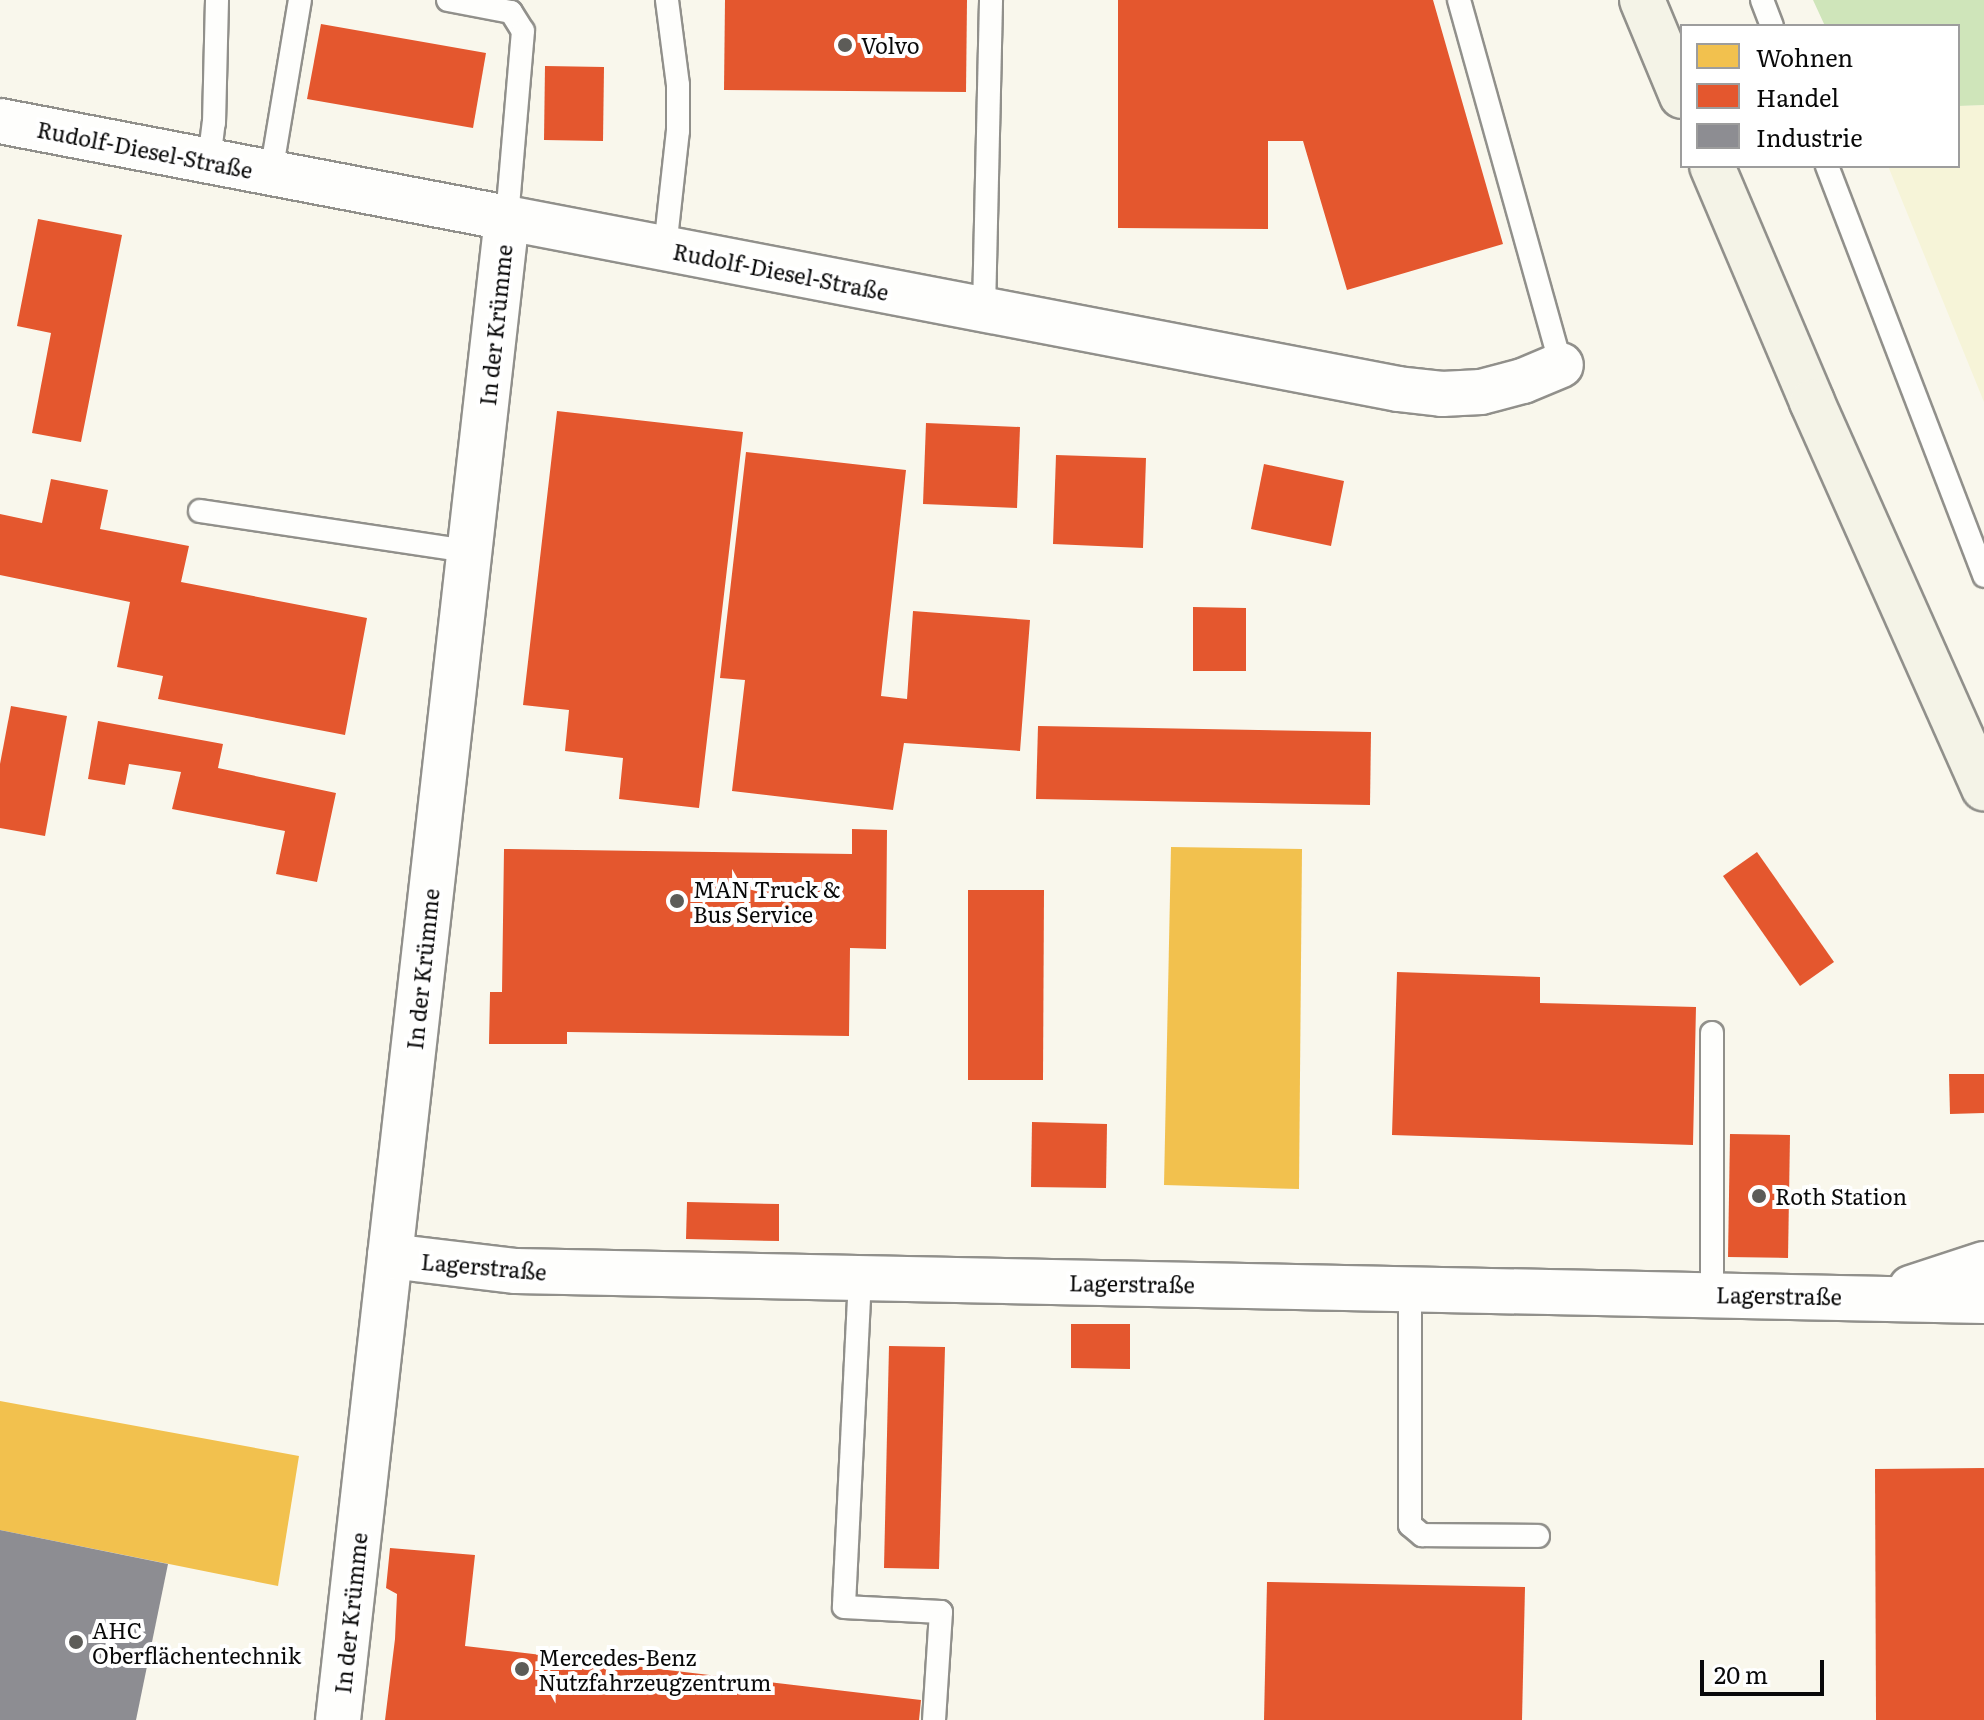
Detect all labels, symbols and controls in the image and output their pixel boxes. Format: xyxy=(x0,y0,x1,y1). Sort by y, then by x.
legend xyxy=(1680,24,1960,168)
place label: Volvo xyxy=(861,32,920,58)
marker: Volvo xyxy=(836,36,854,54)
text: Wohnen xyxy=(1756,39,1853,74)
text: Handel xyxy=(1756,79,1839,114)
street label: Rudolf-Diesel-Straße xyxy=(35,115,255,183)
text: Industrie xyxy=(1756,119,1863,154)
street label: Rudolf-Diesel-Straße xyxy=(671,237,891,305)
street label: In der Krümme xyxy=(473,243,517,407)
place label: MAN Truck & Bus Service xyxy=(693,875,840,926)
street label: In der Krümme xyxy=(400,887,444,1051)
marker: MAN Truck & Bus Service xyxy=(668,892,686,910)
place label: Roth Station xyxy=(1775,1183,1907,1209)
marker: Roth Station xyxy=(1750,1187,1768,1205)
street label: Lagerstraße xyxy=(420,1247,548,1285)
street label: Lagerstraße xyxy=(1069,1269,1195,1297)
street label: Lagerstraße xyxy=(1716,1281,1842,1309)
street label: In der Krümme xyxy=(328,1531,372,1695)
place label: AHC Oberflächentechnik xyxy=(92,1616,301,1668)
marker: AHC Oberflächentechnik xyxy=(67,1633,85,1651)
place label: Mercedes-Benz Nutzfahrzeugzentrum xyxy=(538,1643,771,1694)
scale bar xyxy=(1704,1644,1828,1694)
text: 20 m xyxy=(1714,1656,1768,1691)
marker: Mercedes-Benz Nutzfahrzeugzentrum xyxy=(513,1660,531,1678)

